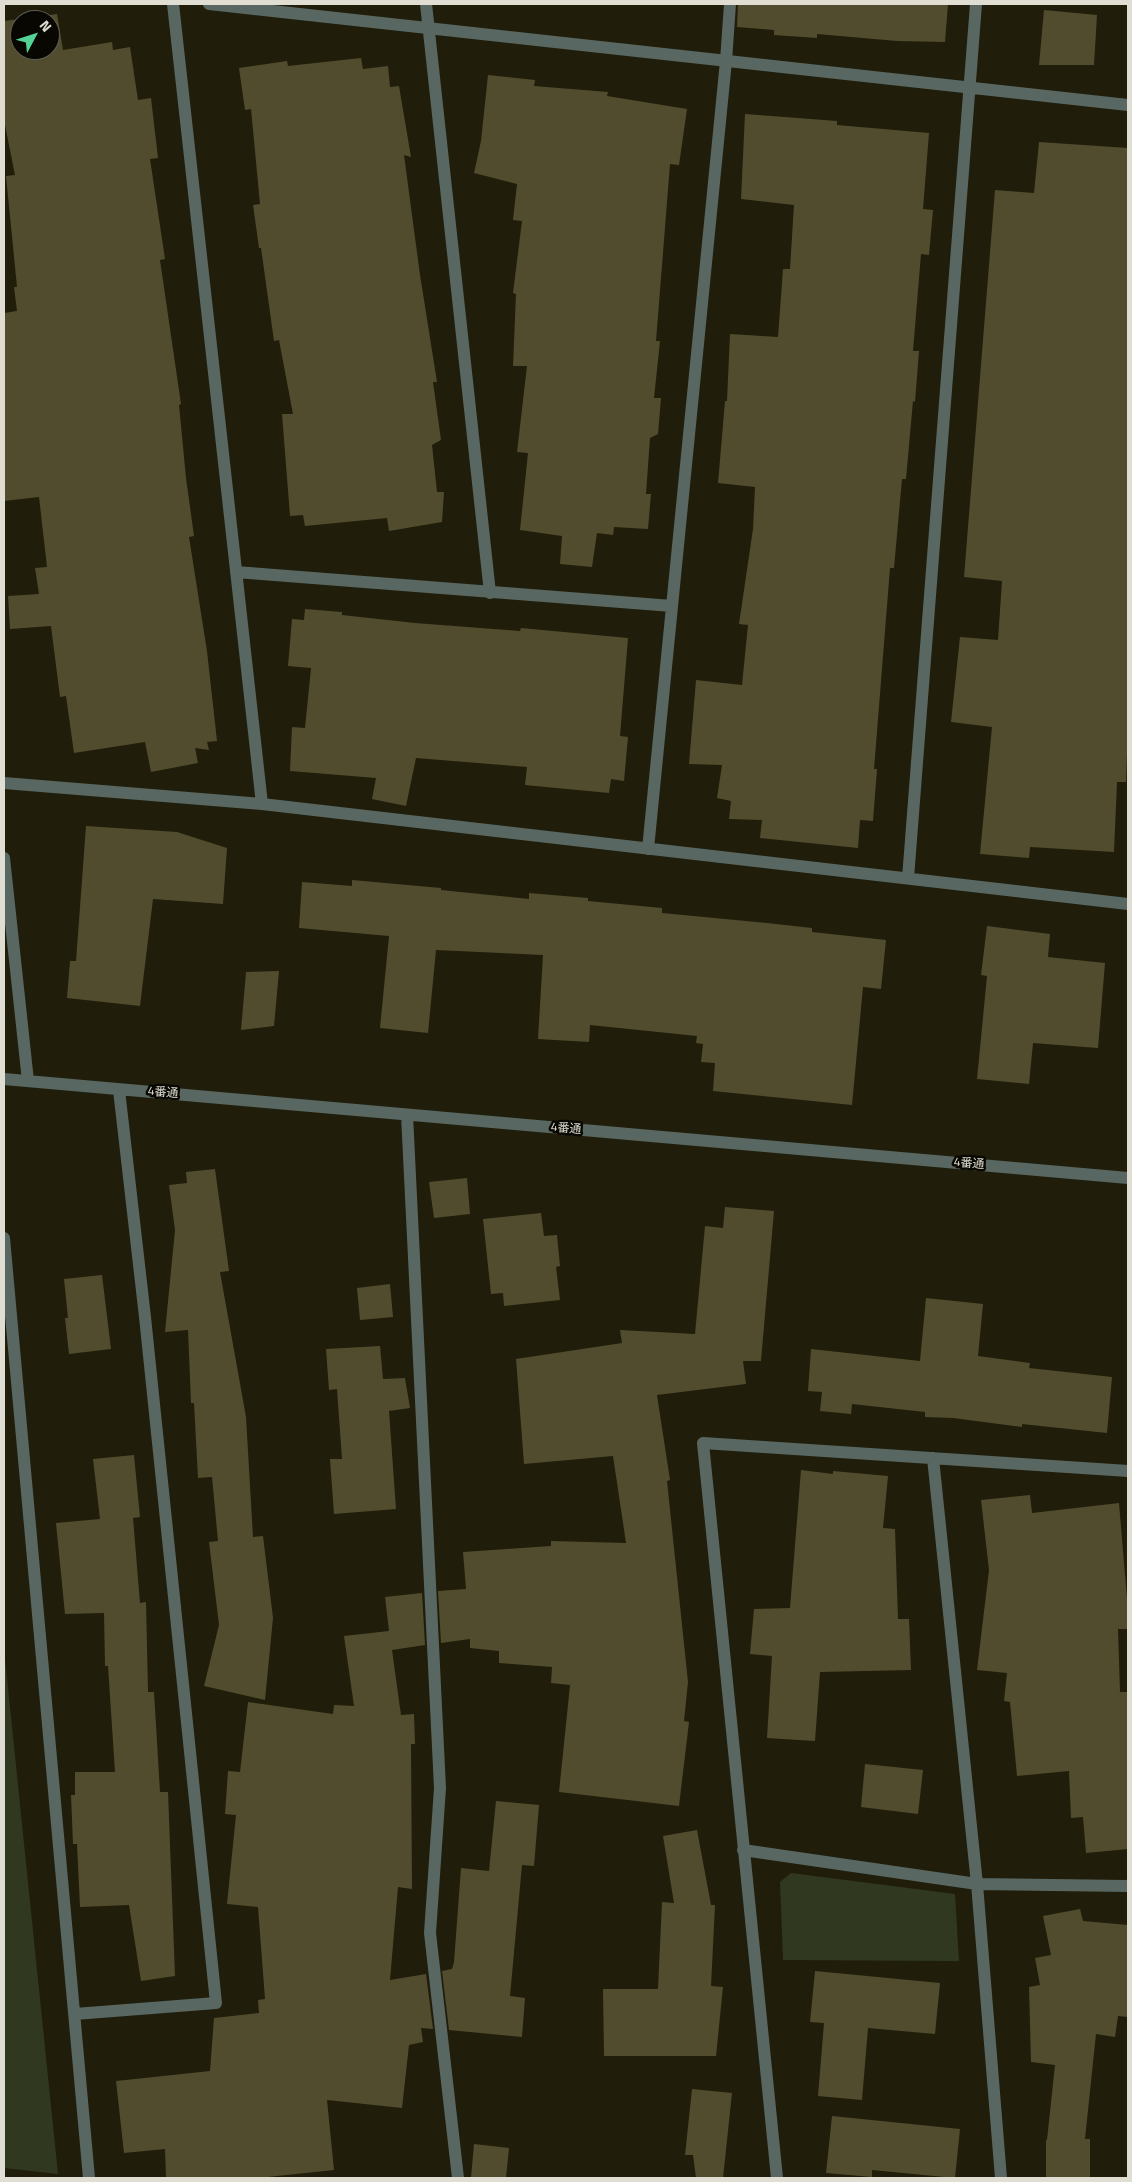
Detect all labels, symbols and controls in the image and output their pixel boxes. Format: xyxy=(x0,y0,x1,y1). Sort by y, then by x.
north arrow xyxy=(10,10,60,60)
text: N xyxy=(35,15,57,36)
street label: 4番通 xyxy=(147,1084,179,1102)
street label: 4番通 xyxy=(550,1120,582,1138)
street label: 4番通 xyxy=(953,1155,985,1173)

